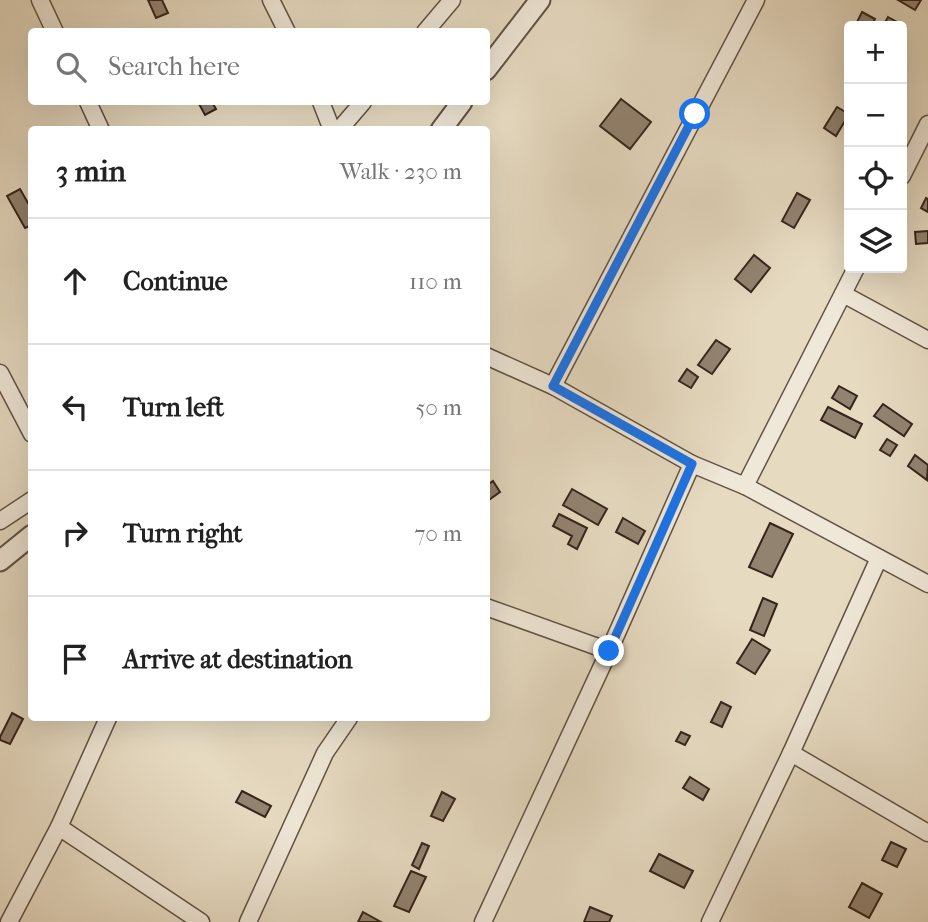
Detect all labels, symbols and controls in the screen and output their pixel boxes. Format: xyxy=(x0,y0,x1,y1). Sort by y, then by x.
map controls xyxy=(844,21,907,273)
button: + xyxy=(844,21,907,84)
search box xyxy=(28,28,490,105)
icon: search xyxy=(52,48,90,86)
text: Search here xyxy=(108,51,240,82)
button: − xyxy=(844,84,907,147)
route start xyxy=(679,98,710,129)
button: locate xyxy=(844,147,907,210)
text: 3 min xyxy=(56,154,126,189)
text: Walk · 230 m xyxy=(340,158,462,185)
button: layers xyxy=(844,210,907,273)
icon: ahead xyxy=(56,262,94,300)
text: Continue xyxy=(123,266,228,297)
text: 110 m xyxy=(409,268,462,295)
icon: left xyxy=(56,388,94,426)
text: Turn left xyxy=(123,392,224,423)
text: 50 m xyxy=(415,394,462,421)
icon: right xyxy=(56,514,94,552)
text: Turn right xyxy=(123,518,243,549)
text: 70 m xyxy=(414,520,462,547)
route end xyxy=(593,635,624,666)
icon: arrive xyxy=(56,640,94,678)
text: Arrive at destination xyxy=(123,644,353,675)

